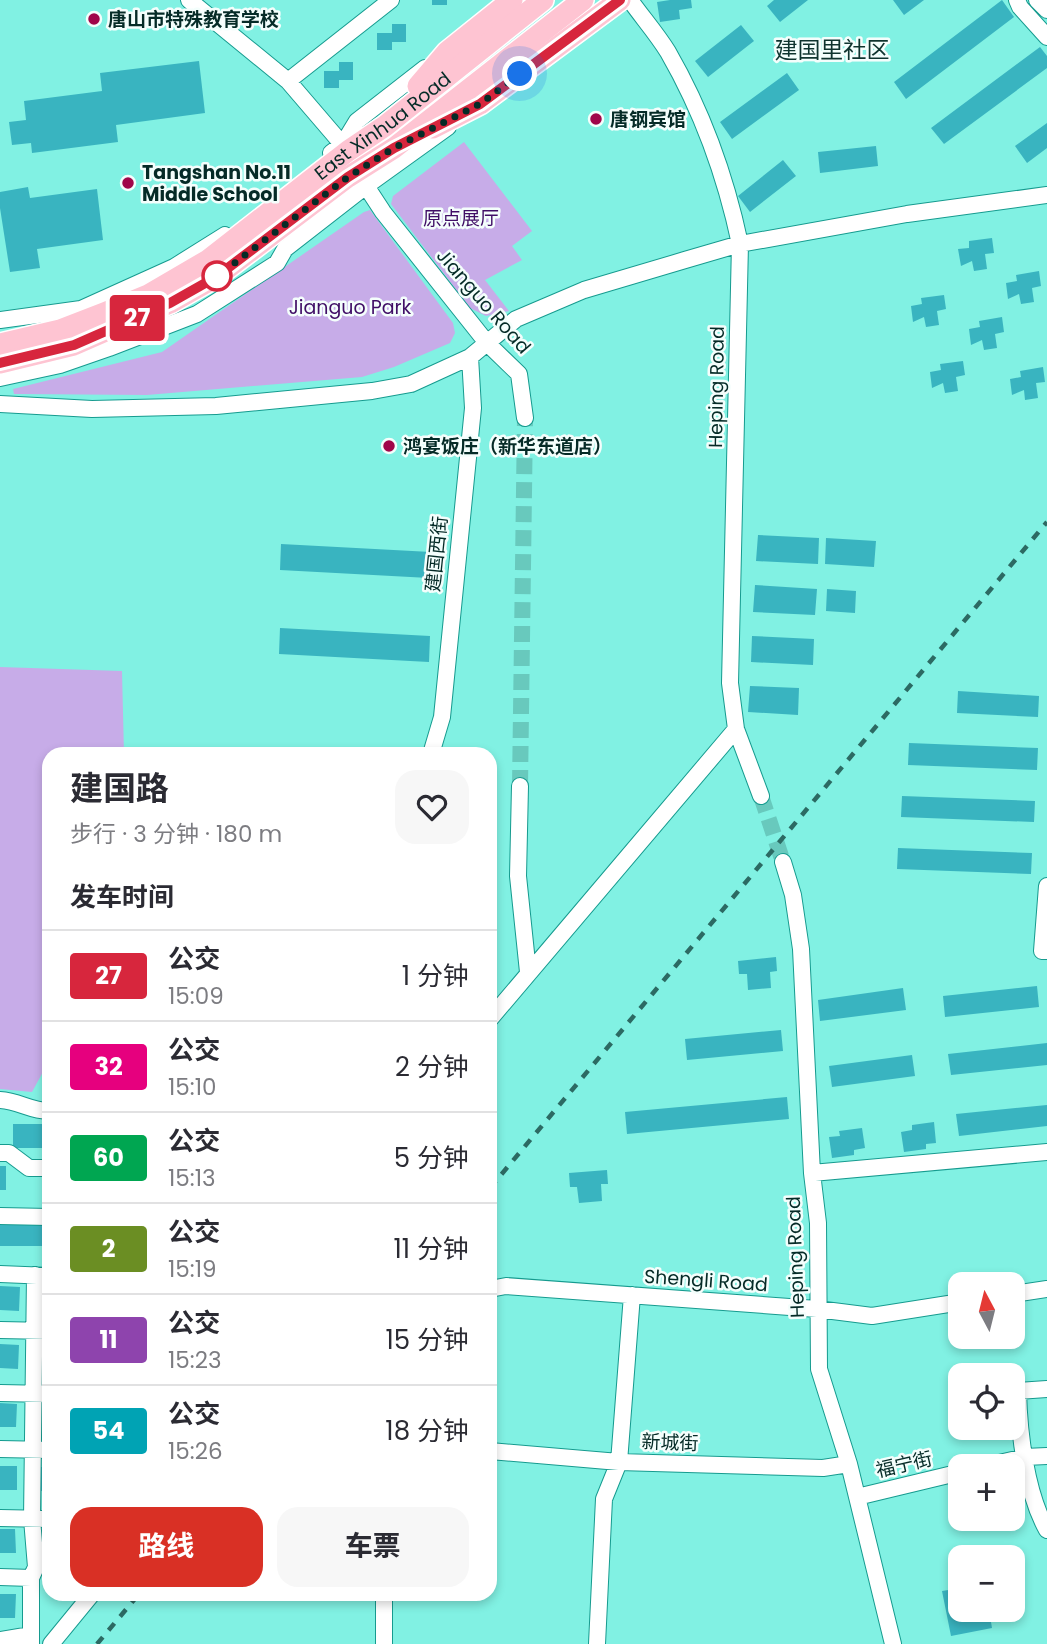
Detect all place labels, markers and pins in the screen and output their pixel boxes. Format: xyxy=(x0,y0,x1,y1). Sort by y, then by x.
place label: 唐山市特殊教育学校 xyxy=(108,6,279,33)
marker: 唐山市特殊教育学校 xyxy=(86,11,102,27)
place label: 唐钢宾馆 xyxy=(610,106,686,133)
marker: 唐钢宾馆 xyxy=(588,111,604,127)
place label: Tangshan No.11 Middle School xyxy=(142,159,291,208)
marker: Tangshan No.11 Middle School xyxy=(120,175,136,191)
unlabelled marker xyxy=(202,261,232,291)
place label: 鸿宴饭庄（新华东道店） xyxy=(403,433,612,460)
marker: 鸿宴饭庄（新华东道店） xyxy=(381,438,397,454)

